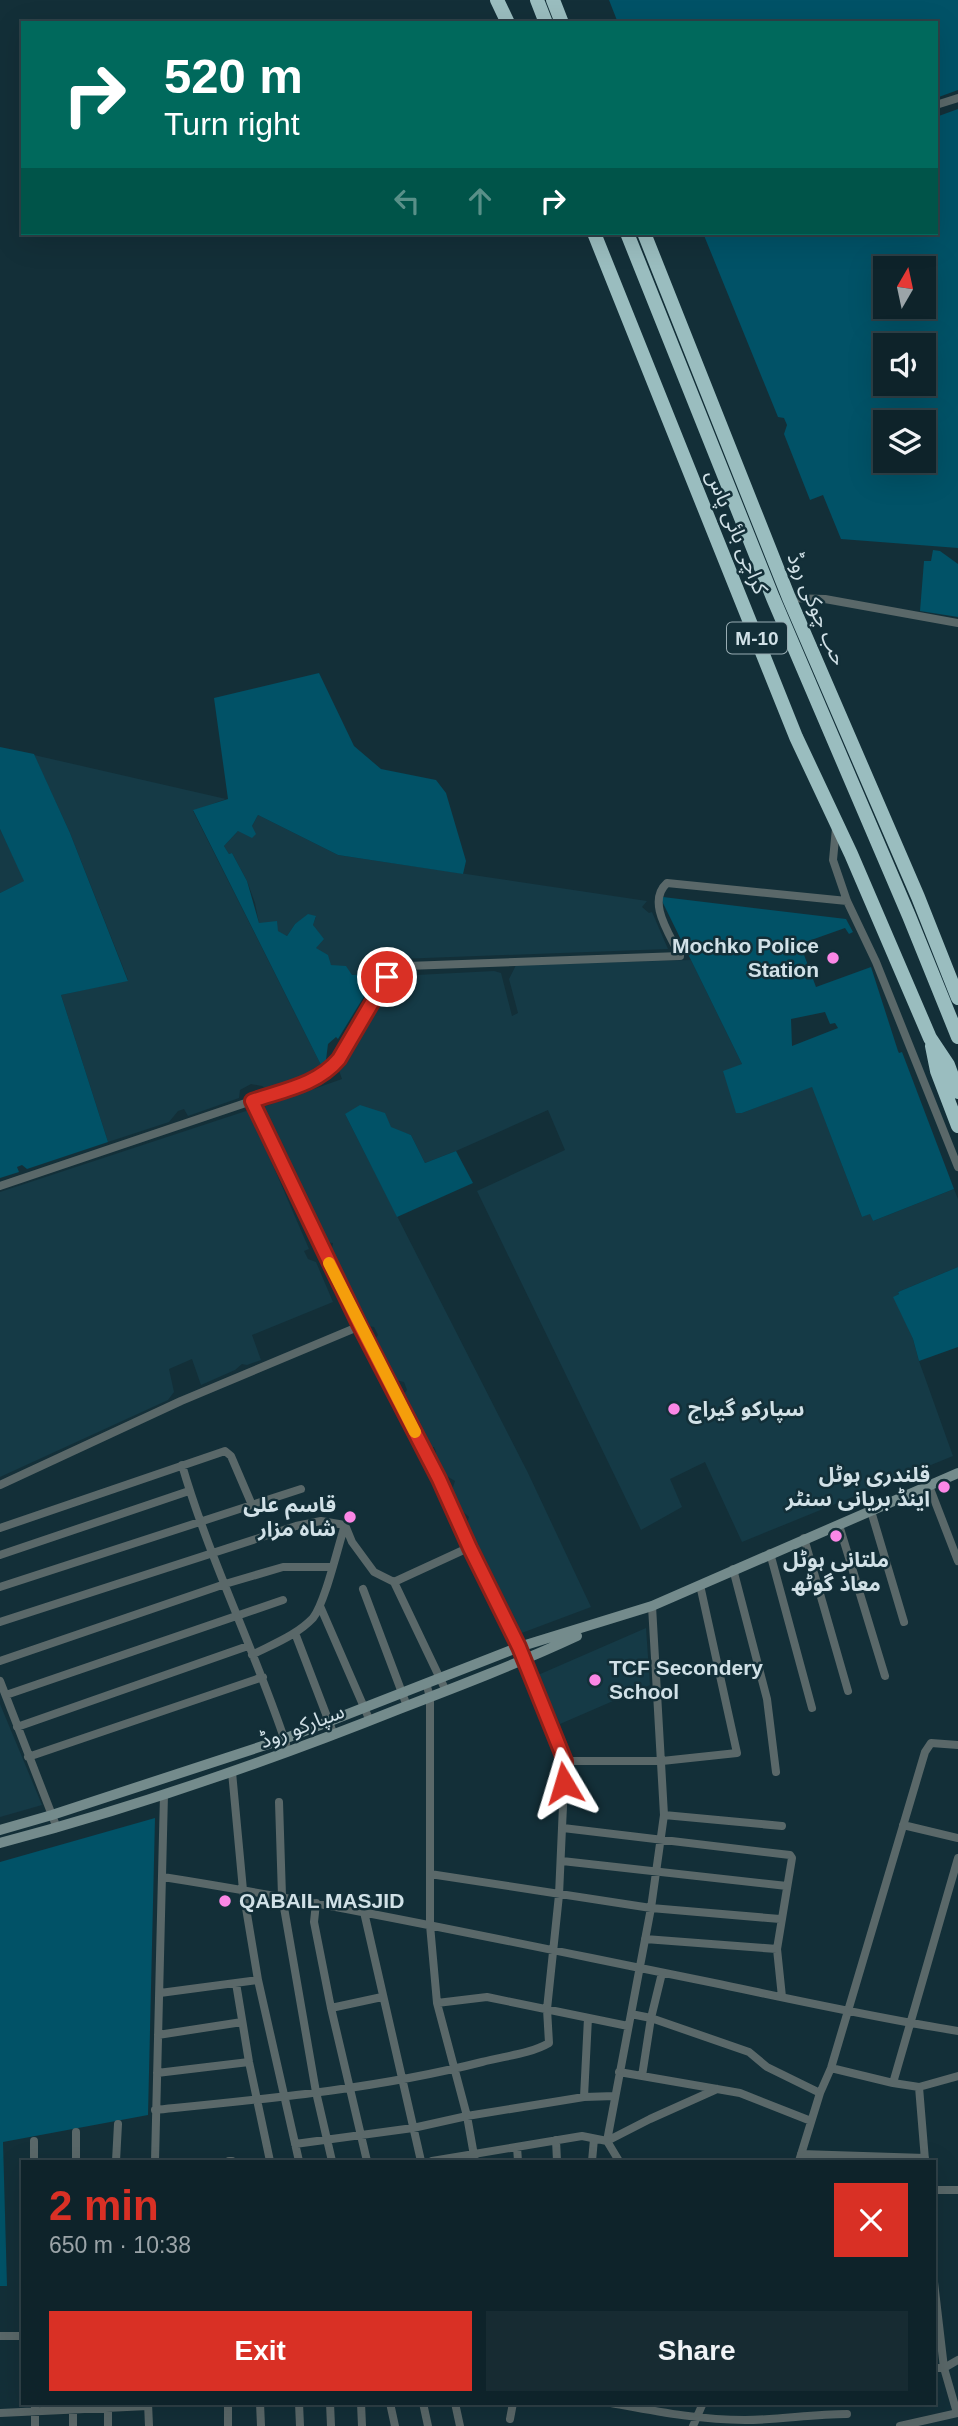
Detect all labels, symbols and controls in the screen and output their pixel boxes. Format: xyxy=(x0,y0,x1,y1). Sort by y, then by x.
icon: right xyxy=(49,49,140,140)
text: 520 m xyxy=(164,49,303,103)
text: Turn right xyxy=(164,106,300,142)
icon: left xyxy=(388,182,426,220)
icon: ahead xyxy=(461,182,499,220)
icon: right xyxy=(534,182,572,220)
north arrow xyxy=(873,256,936,318)
map controls xyxy=(873,256,936,473)
button: sound xyxy=(873,333,936,396)
button: layers xyxy=(873,410,936,473)
street label: کراچی بائی پاس xyxy=(700,466,773,598)
street label: حب چوکی روڈ xyxy=(781,549,852,670)
road number: M-10 xyxy=(727,622,787,653)
place label: Mochko Police Station xyxy=(672,934,819,981)
pin xyxy=(357,947,417,1007)
marker: Mochko Police Station xyxy=(825,950,841,966)
icon: arrive xyxy=(368,958,406,996)
place label: سپارکو گیراج xyxy=(688,1397,805,1424)
marker: سپارکو گیراج xyxy=(666,1401,682,1417)
place label: قلندری ہوٹل اینڈ بریانی سنٹر xyxy=(785,1463,930,1511)
marker: قلندری ہوٹل اینڈ بریانی سنٹر xyxy=(936,1479,952,1495)
place label: قاسم علی شاہ مزار xyxy=(243,1493,336,1541)
marker: قاسم علی شاہ مزار xyxy=(342,1509,358,1525)
marker: ملتانی ہوٹل معاذ گوٹھ xyxy=(828,1528,844,1544)
place label: ملتانی ہوٹل معاذ گوٹھ xyxy=(783,1548,889,1596)
place label: TCF Secondery School xyxy=(609,1656,763,1703)
marker: TCF Secondery School xyxy=(587,1672,603,1688)
street label: سپارکو روڈ xyxy=(256,1699,348,1754)
position arrow xyxy=(527,1746,601,1820)
place label: QABAIL MASJID xyxy=(239,1889,404,1912)
marker: QABAIL MASJID xyxy=(217,1893,233,1909)
text: 2 min xyxy=(49,2182,159,2229)
button: close xyxy=(834,2183,908,2257)
text: 650 m · 10:38 xyxy=(49,2232,191,2258)
button: Exit xyxy=(49,2311,472,2391)
button: Share xyxy=(486,2311,908,2391)

